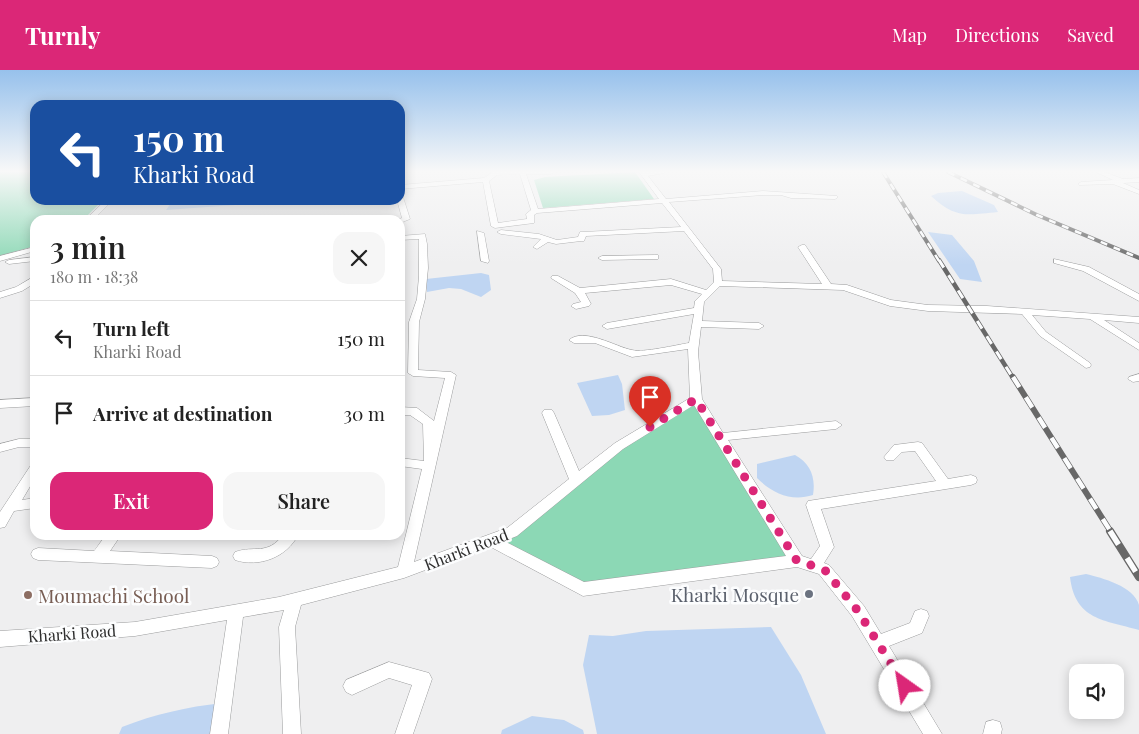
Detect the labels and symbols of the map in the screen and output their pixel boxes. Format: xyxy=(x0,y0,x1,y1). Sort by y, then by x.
pin xyxy=(629,376,671,427)
street label: Kharki Road xyxy=(421,523,511,575)
place label: Kharki Mosque xyxy=(671,581,799,607)
place label: Moumachi School xyxy=(38,582,190,608)
marker: Kharki Mosque xyxy=(803,588,815,600)
marker: Moumachi School xyxy=(22,589,34,601)
street label: Kharki Road xyxy=(27,619,117,647)
position arrow xyxy=(878,659,930,711)

